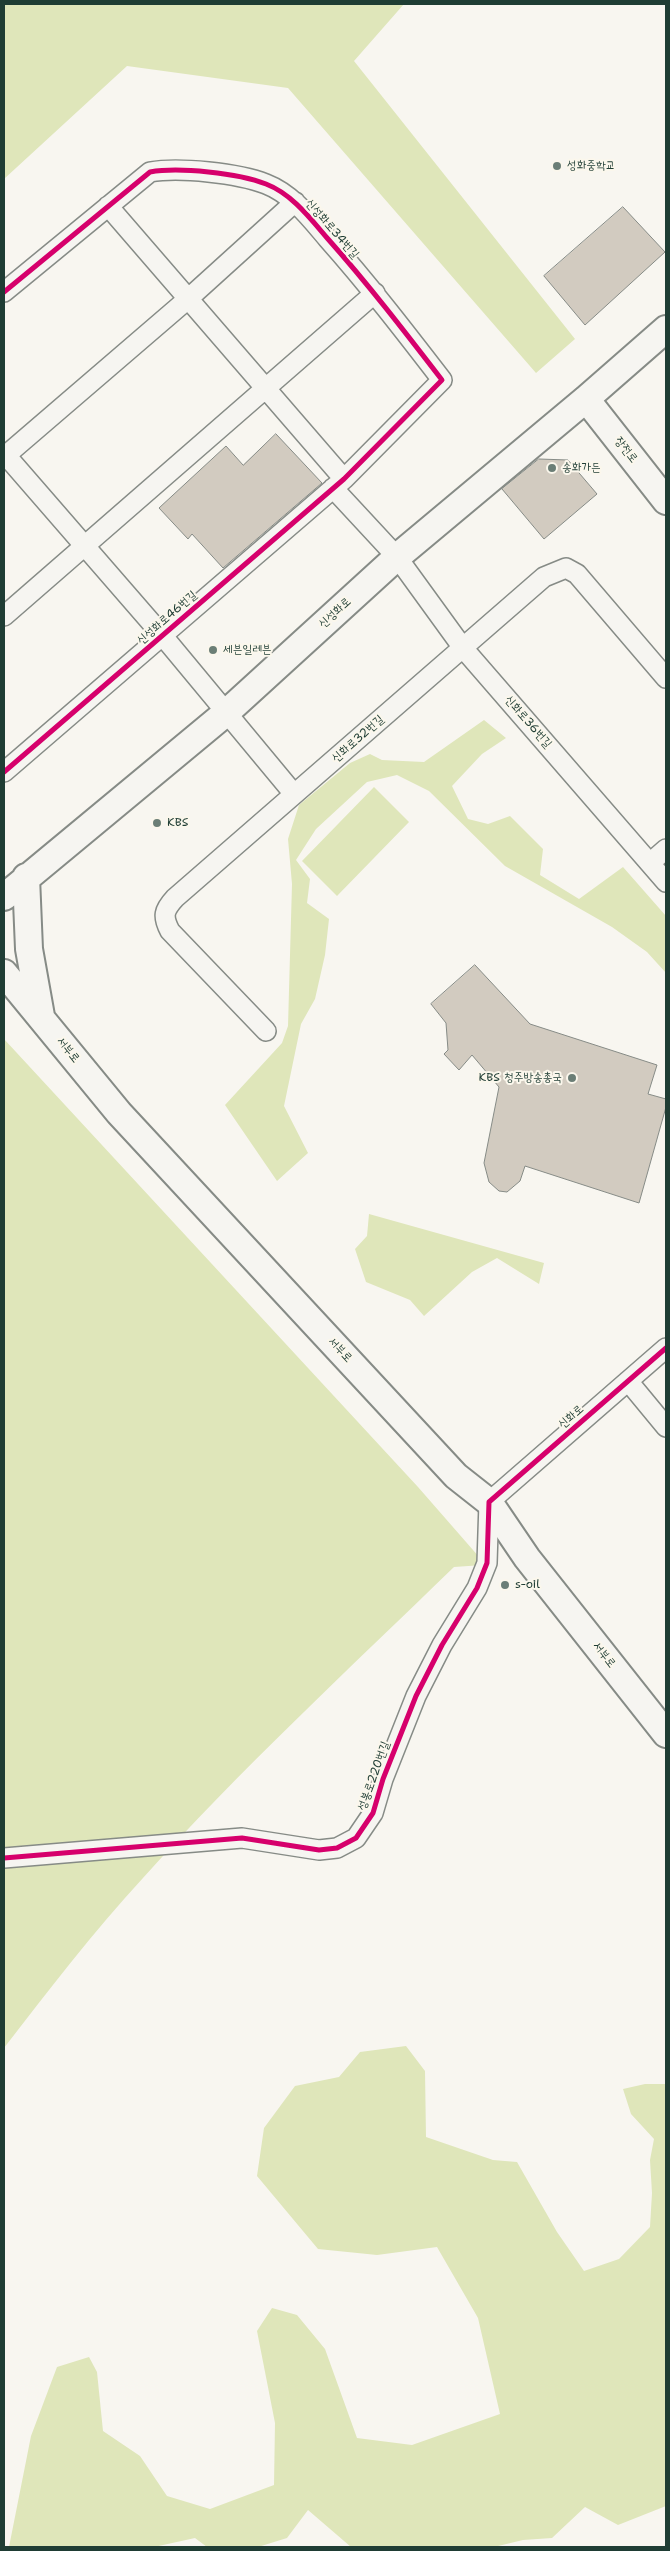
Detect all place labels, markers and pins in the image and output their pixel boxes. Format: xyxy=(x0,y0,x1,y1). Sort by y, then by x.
place label: 성화중학교 xyxy=(567,159,615,173)
marker: 성화중학교 xyxy=(551,160,563,172)
place label: 송화가든 xyxy=(562,461,601,475)
marker: 송화가든 xyxy=(546,462,558,474)
place label: 세븐일레븐 xyxy=(223,643,271,657)
marker: 세븐일레븐 xyxy=(207,644,219,656)
place label: KBS xyxy=(167,816,188,830)
marker: KBS xyxy=(151,817,163,829)
place label: KBS 청주방송총국 xyxy=(479,1071,562,1085)
marker: KBS 청주방송총국 xyxy=(566,1072,578,1084)
place label: s-oil xyxy=(515,1578,540,1592)
marker: s-oil xyxy=(499,1579,511,1591)

